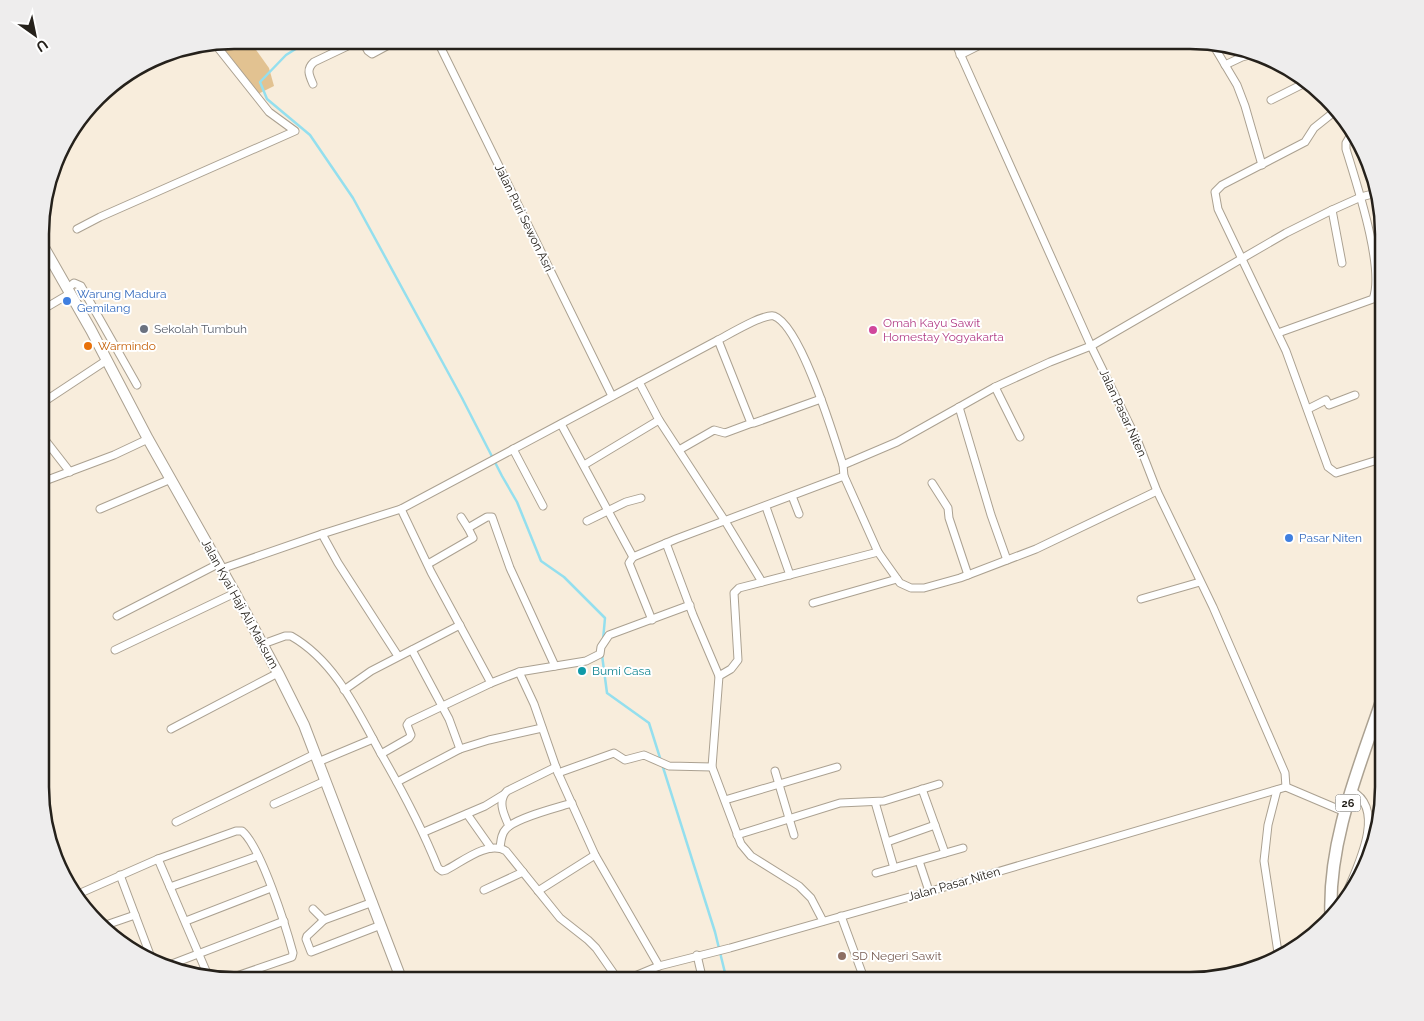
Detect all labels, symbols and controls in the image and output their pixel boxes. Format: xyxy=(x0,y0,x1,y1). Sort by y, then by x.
north arrow xyxy=(10,10,60,60)
text: U xyxy=(33,36,51,55)
street label: Jalan Puri Sewon Asri xyxy=(492,162,556,274)
place label: Warung Madura Gemilang xyxy=(77,287,167,315)
marker: Warung Madura Gemilang xyxy=(61,295,73,307)
place label: Omah Kayu Sawit Homestay Yogyakarta xyxy=(883,316,1004,344)
place label: Sekolah Tumbuh xyxy=(154,322,247,336)
marker: Sekolah Tumbuh xyxy=(138,323,150,335)
marker: Omah Kayu Sawit Homestay Yogyakarta xyxy=(867,324,879,336)
place label: Warmindo xyxy=(98,339,156,353)
marker: Warmindo xyxy=(82,340,94,352)
street label: Jalan Pasar Niten xyxy=(1097,367,1149,459)
place label: Pasar Niten xyxy=(1299,531,1362,545)
marker: Pasar Niten xyxy=(1283,532,1295,544)
street label: Jalan Kyai Haji Ali Maksum xyxy=(199,537,281,671)
place label: Bumi Casa xyxy=(592,664,651,678)
marker: Bumi Casa xyxy=(576,665,588,677)
road number: 26 xyxy=(1336,794,1360,811)
street label: Jalan Pasar Niten xyxy=(906,864,1002,904)
place label: SD Negeri Sawit xyxy=(852,949,942,963)
marker: SD Negeri Sawit xyxy=(836,950,848,962)

